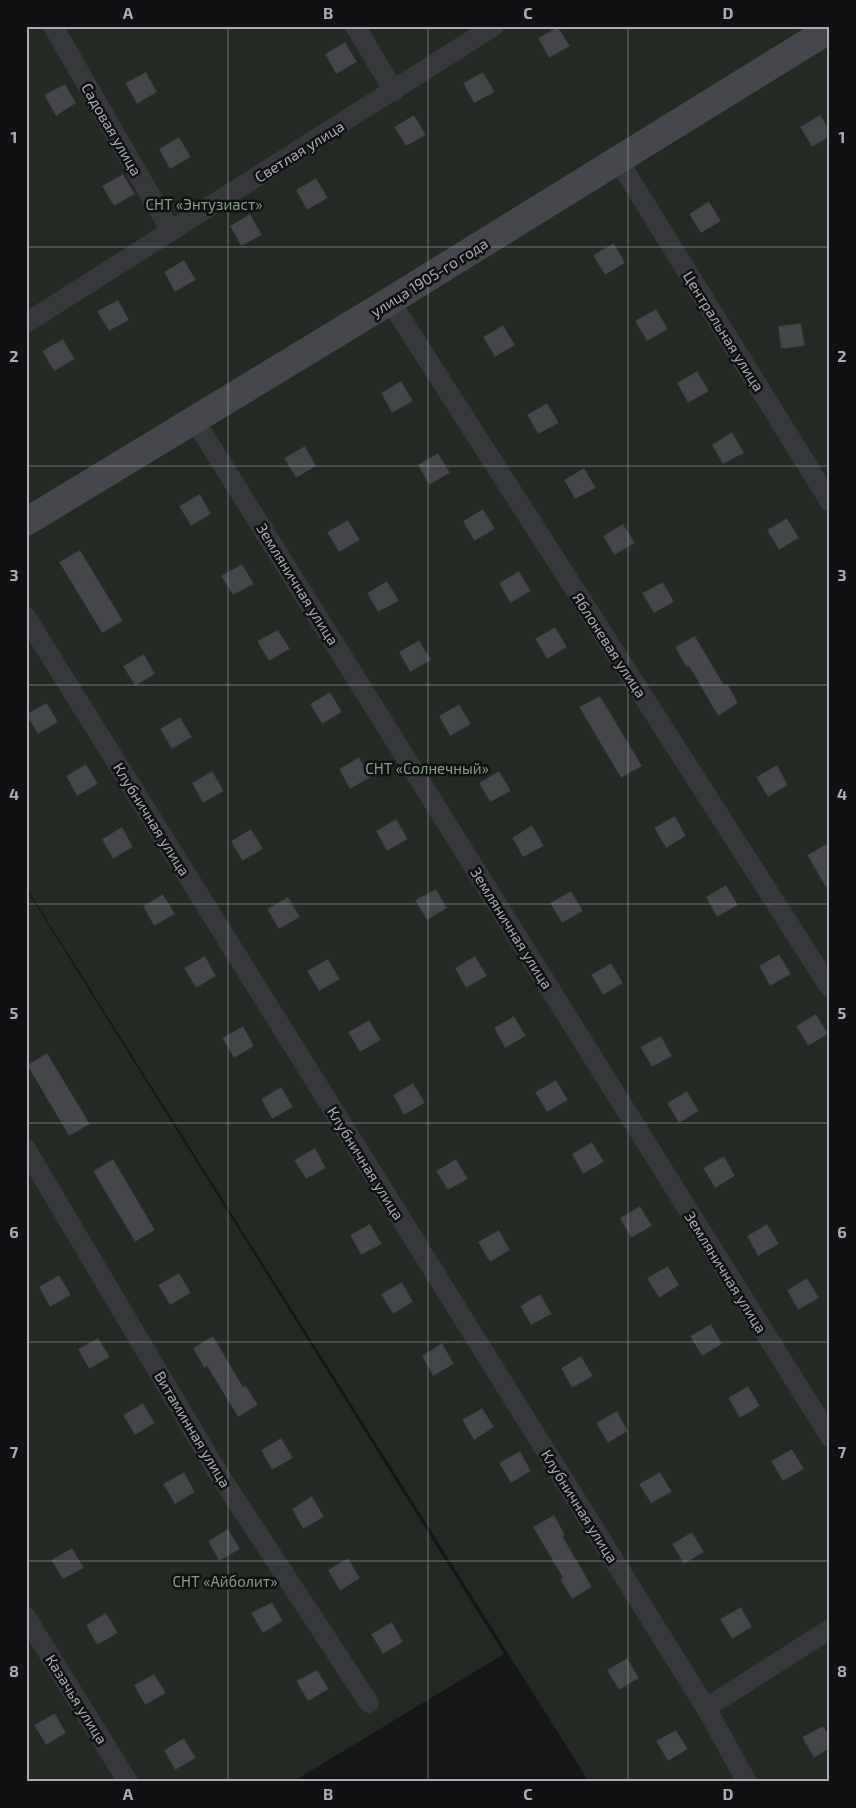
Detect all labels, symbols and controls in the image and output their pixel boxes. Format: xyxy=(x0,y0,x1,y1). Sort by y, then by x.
text: A xyxy=(123,3,134,22)
text: B xyxy=(323,3,333,22)
text: C xyxy=(523,3,533,22)
text: D xyxy=(723,3,734,22)
street label: Садовая улица xyxy=(77,79,146,179)
street label: Светлая улица xyxy=(251,116,348,187)
text: 1 xyxy=(11,127,17,146)
text: 1 xyxy=(839,127,845,146)
park label: СНТ «Энтузиаст» xyxy=(145,195,263,214)
street label: улица 1905-го года xyxy=(367,234,491,321)
street label: Центральная улица xyxy=(679,268,768,395)
text: 2 xyxy=(9,346,19,365)
text: 2 xyxy=(837,346,847,365)
street label: Земляничная улица xyxy=(252,520,343,649)
text: 3 xyxy=(9,565,19,584)
text: 3 xyxy=(837,565,847,584)
street label: Яблоневая улица xyxy=(568,589,651,701)
street label: Клубничная улица xyxy=(109,759,194,879)
park label: СНТ «Солнечный» xyxy=(365,759,489,777)
text: 4 xyxy=(9,784,19,803)
text: 4 xyxy=(837,784,847,803)
street label: Земляничная улица xyxy=(466,864,557,993)
text: 5 xyxy=(10,1003,19,1022)
text: 5 xyxy=(838,1003,847,1022)
street label: Клубничная улица xyxy=(323,1103,408,1223)
street label: Земляничная улица xyxy=(680,1208,771,1337)
text: 6 xyxy=(9,1222,19,1241)
text: 6 xyxy=(837,1222,847,1241)
street label: Витаминная улица xyxy=(150,1367,235,1491)
text: 7 xyxy=(10,1442,19,1461)
text: 7 xyxy=(838,1442,847,1461)
street label: Клубничная улица xyxy=(537,1446,622,1566)
park label: СНТ «Айболит» xyxy=(173,1572,277,1590)
street label: Казачья улица xyxy=(41,1651,112,1748)
text: 8 xyxy=(9,1661,19,1680)
text: 8 xyxy=(837,1661,847,1680)
text: A xyxy=(123,1784,134,1803)
text: B xyxy=(323,1784,333,1803)
text: C xyxy=(523,1784,533,1803)
text: D xyxy=(723,1784,734,1803)

